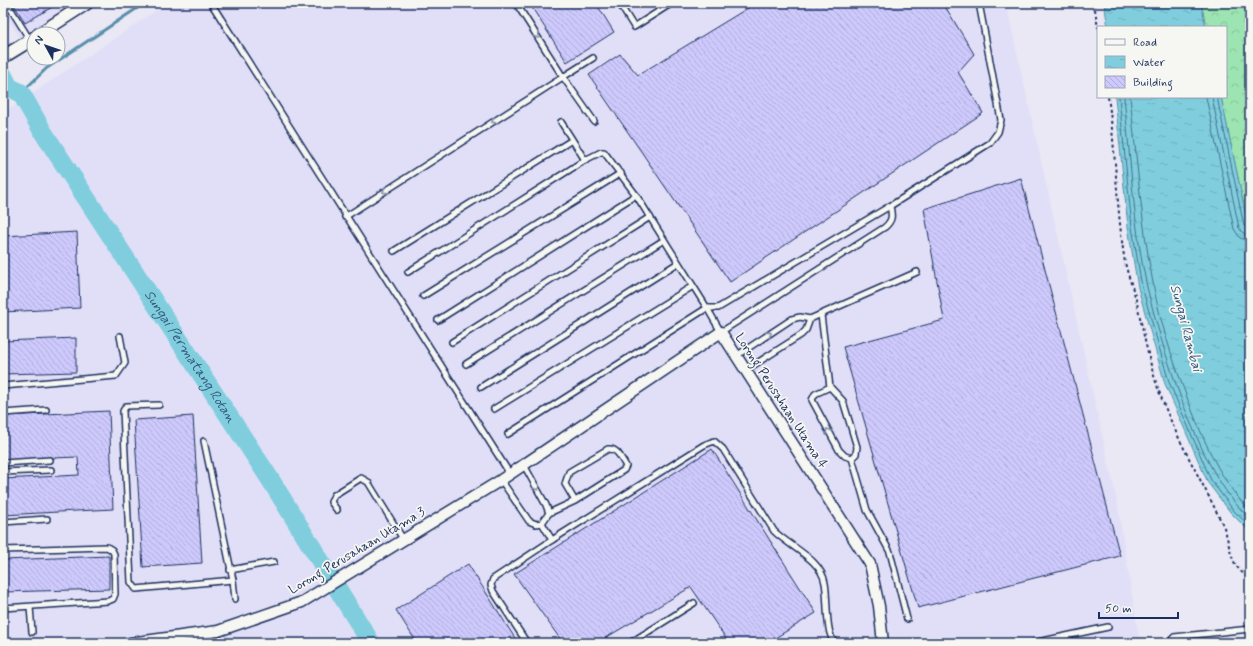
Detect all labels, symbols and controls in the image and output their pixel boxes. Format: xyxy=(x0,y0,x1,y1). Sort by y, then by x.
north arrow xyxy=(26,26,66,66)
legend xyxy=(1097,26,1227,98)
one-way arrow xyxy=(532,31,539,38)
text: N xyxy=(31,33,47,48)
text: Road xyxy=(1133,35,1157,51)
text: Water xyxy=(1133,55,1165,71)
text: Building xyxy=(1133,75,1173,92)
one-way arrow xyxy=(491,116,498,124)
one-way arrow xyxy=(382,187,389,194)
water label: Sungai Rambai xyxy=(1164,283,1207,376)
water label: Sungai Permatang Rotan xyxy=(140,287,240,426)
street label: Lorong Perusahaan Utama 4 xyxy=(729,330,831,473)
one-way arrow xyxy=(765,332,772,339)
one-way arrow xyxy=(825,428,832,435)
one-way arrow xyxy=(533,484,540,492)
street label: Lorong Perusahaan Utama 3 xyxy=(286,503,429,600)
scale bar xyxy=(1099,594,1178,620)
text: 50 m xyxy=(1105,601,1132,617)

